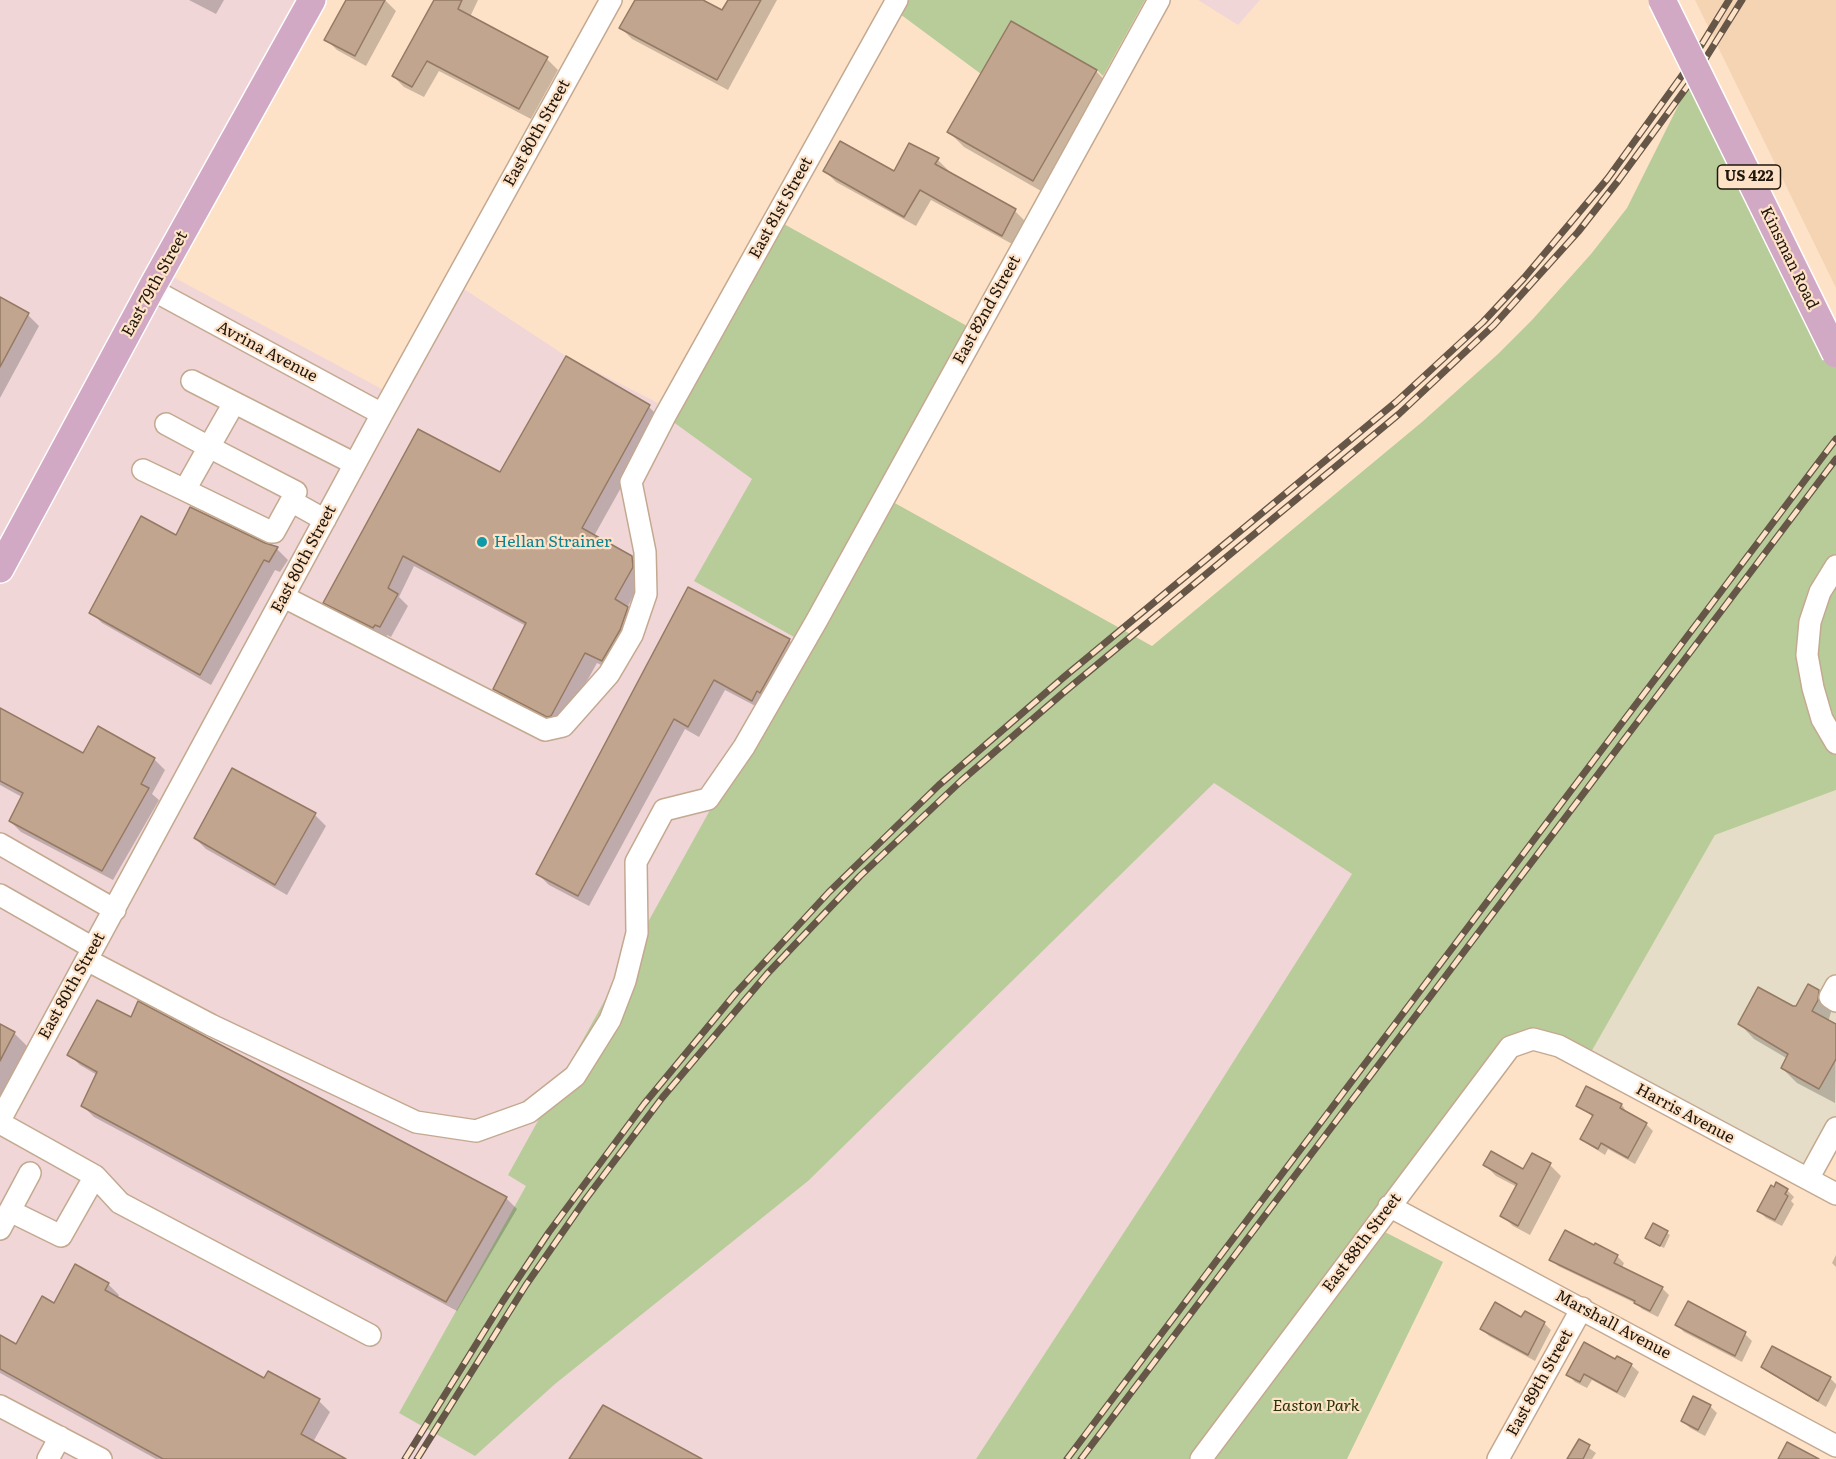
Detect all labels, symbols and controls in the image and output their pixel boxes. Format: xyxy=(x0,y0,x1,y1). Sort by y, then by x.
street label: East 80th Street xyxy=(500,76,574,190)
street label: East 81st Street xyxy=(745,154,817,262)
road number: US 422 xyxy=(1718,165,1780,189)
street label: Kinsman Road xyxy=(1756,204,1822,312)
street label: East 79th Street xyxy=(118,228,192,340)
street label: East 82nd Street xyxy=(949,252,1025,368)
street label: Avrina Avenue xyxy=(213,317,321,387)
street label: East 80th Street xyxy=(267,502,341,616)
place label: Hellan Strainer xyxy=(494,532,612,552)
marker: Hellan Strainer xyxy=(475,535,489,549)
street label: East 80th Street xyxy=(35,929,109,1043)
street label: Harris Avenue xyxy=(1632,1080,1738,1148)
street label: East 88th Street xyxy=(1319,1190,1405,1296)
street label: Marshall Avenue xyxy=(1552,1286,1674,1364)
street label: East 89th Street xyxy=(1503,1326,1577,1440)
park label: Easton Park xyxy=(1273,1396,1359,1416)

